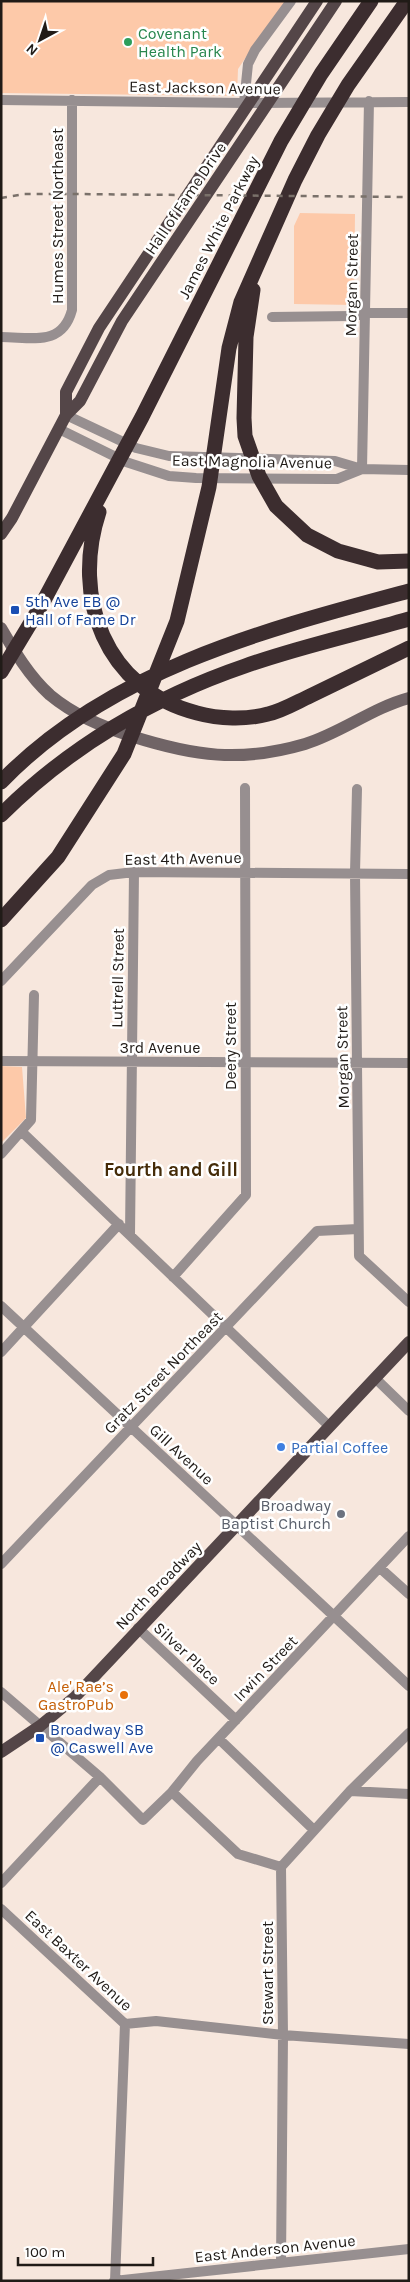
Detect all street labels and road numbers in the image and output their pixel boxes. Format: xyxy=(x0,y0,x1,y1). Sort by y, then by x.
street label: East Jackson Avenue xyxy=(129,77,281,98)
street label: Humes Street Northeast xyxy=(48,128,67,304)
street label: Hall of Fame Drive xyxy=(141,138,230,258)
street label: James White Parkway xyxy=(174,152,263,302)
street label: Morgan Street xyxy=(341,233,362,337)
street label: East Magnolia Avenue xyxy=(172,451,332,472)
street label: East 4th Avenue xyxy=(124,848,242,869)
street label: Luttrell Street xyxy=(107,928,128,1028)
street label: Deery Street xyxy=(221,1002,240,1090)
street label: Morgan Street xyxy=(332,1005,353,1109)
street label: 3rd Avenue xyxy=(119,1038,201,1057)
street label: Gratz Street Northeast xyxy=(100,1307,227,1437)
street label: Gill Avenue xyxy=(146,1420,218,1489)
street label: North Broadway xyxy=(111,1537,206,1634)
street label: Silver Place xyxy=(150,1618,224,1689)
street label: Irwin Street xyxy=(229,1632,301,1705)
street label: East Baxter Avenue xyxy=(21,1906,136,2015)
street label: Stewart Street xyxy=(258,1921,277,2025)
street label: East Anderson Avenue xyxy=(194,2231,356,2266)

